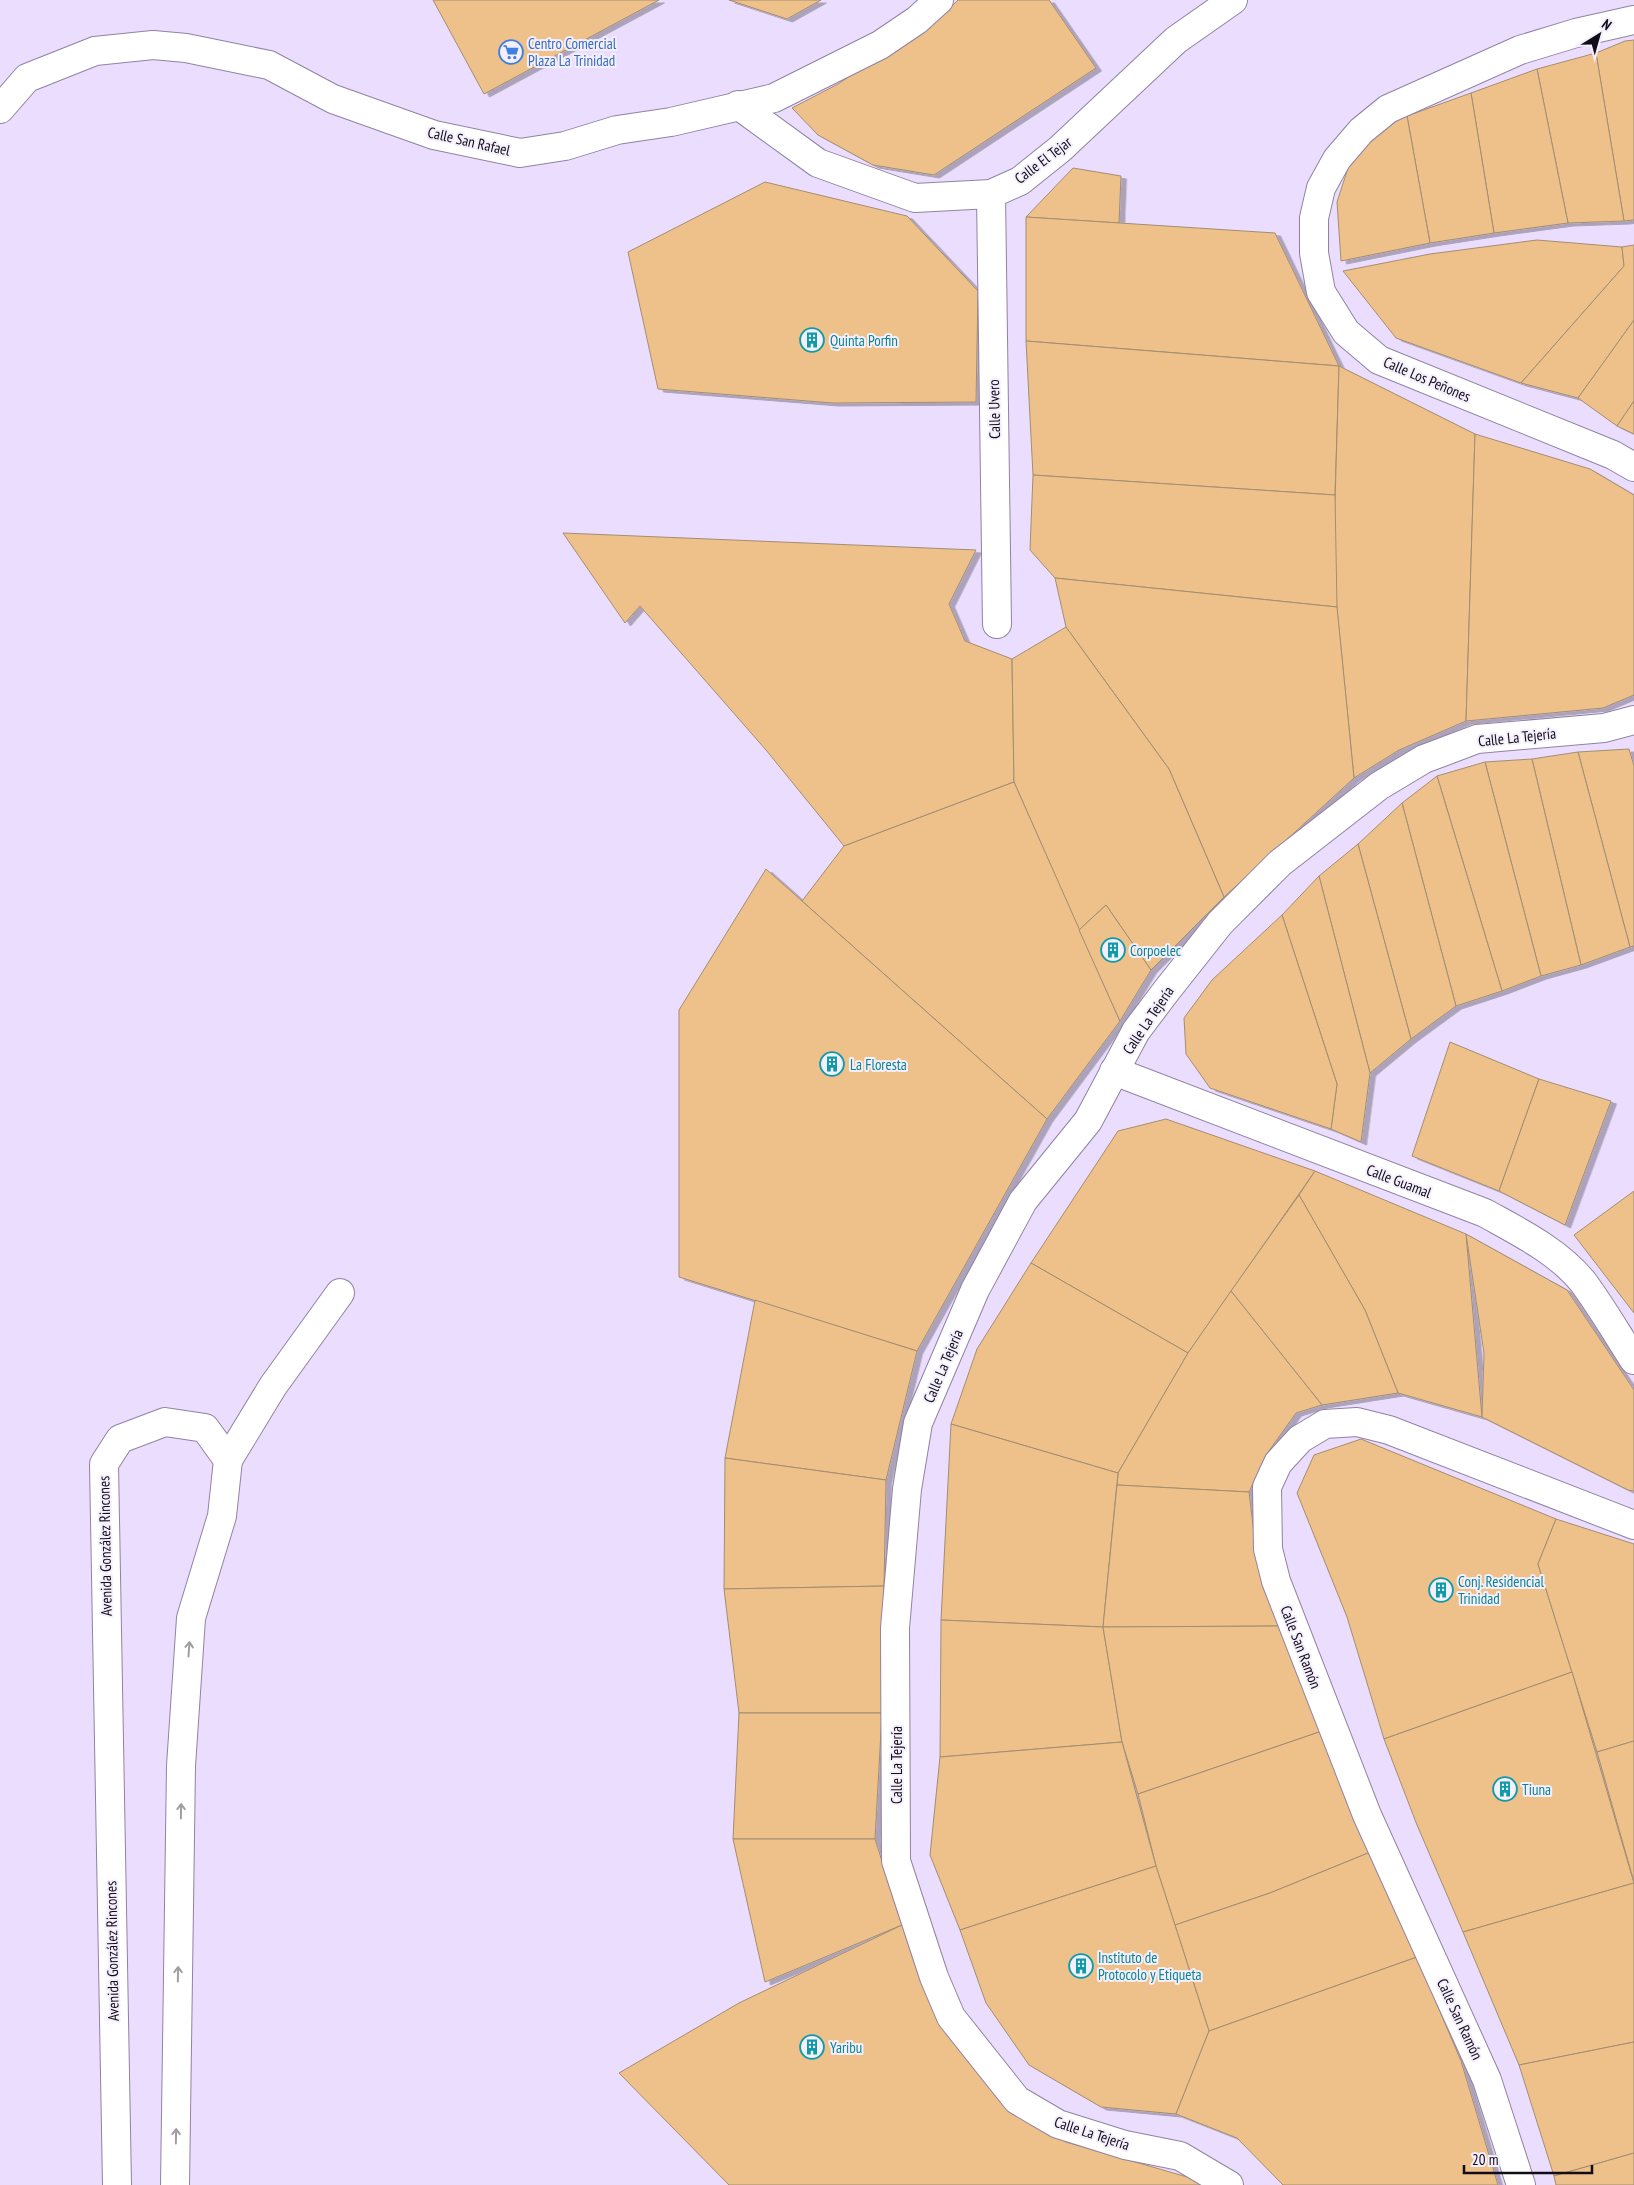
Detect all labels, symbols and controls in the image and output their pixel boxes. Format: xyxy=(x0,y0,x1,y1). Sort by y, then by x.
north arrow xyxy=(1574,10,1624,60)
text: N xyxy=(1598,15,1615,34)
place label: Centro Comercial Plaza La Trinidad xyxy=(528,34,617,70)
supermarket icon: Centro Comercial Plaza La Trinidad xyxy=(498,39,524,65)
street label: Calle San Rafael xyxy=(426,122,513,160)
street label: Calle El Tejar xyxy=(1011,132,1076,188)
building icon: Quinta Porfin xyxy=(799,327,825,353)
place label: Quinta Porfin xyxy=(830,331,898,350)
street label: Calle Los Peñones xyxy=(1381,352,1473,406)
street label: Calle Uvero xyxy=(984,379,1004,439)
street label: Calle La Tejería xyxy=(1477,723,1557,751)
building icon: Corpoelec xyxy=(1100,937,1126,963)
place label: Corpoelec xyxy=(1130,941,1182,960)
street label: Calle La Tejería xyxy=(1118,982,1178,1058)
building icon: La Floresta xyxy=(819,1051,845,1077)
place label: La Floresta xyxy=(850,1055,907,1074)
street label: Calle Guamal xyxy=(1364,1160,1435,1202)
street label: Calle La Tejería xyxy=(919,1326,967,1406)
street label: Avenida González Rincones xyxy=(94,1476,116,1616)
place label: Conj. Residencial Trinidad xyxy=(1458,1572,1545,1608)
building icon: Conj. Residencial Trinidad xyxy=(1428,1577,1454,1603)
street label: Calle San Ramón xyxy=(1276,1603,1326,1691)
one-way arrow xyxy=(184,1641,193,1657)
street label: Calle La Tejería xyxy=(887,1726,906,1804)
building icon: Tiuna xyxy=(1492,1776,1518,1802)
place label: Tiuna xyxy=(1522,1780,1551,1799)
one-way arrow xyxy=(176,1804,186,1820)
street label: Avenida González Rincones xyxy=(101,1881,123,2021)
place label: Instituto de Protocolo y Etiqueta xyxy=(1098,1948,1202,1984)
building icon: Instituto de Protocolo y Etiqueta xyxy=(1068,1953,1094,1979)
one-way arrow xyxy=(174,1966,183,1982)
street label: Calle San Ramón xyxy=(1433,1975,1487,2063)
building icon: Yaribu xyxy=(799,2034,825,2060)
place label: Yaribu xyxy=(830,2038,862,2057)
street label: Calle La Tejería xyxy=(1052,2112,1132,2154)
one-way arrow xyxy=(171,2129,181,2145)
scale bar xyxy=(1464,2142,1592,2174)
text: 20 m xyxy=(1472,2150,1498,2169)

